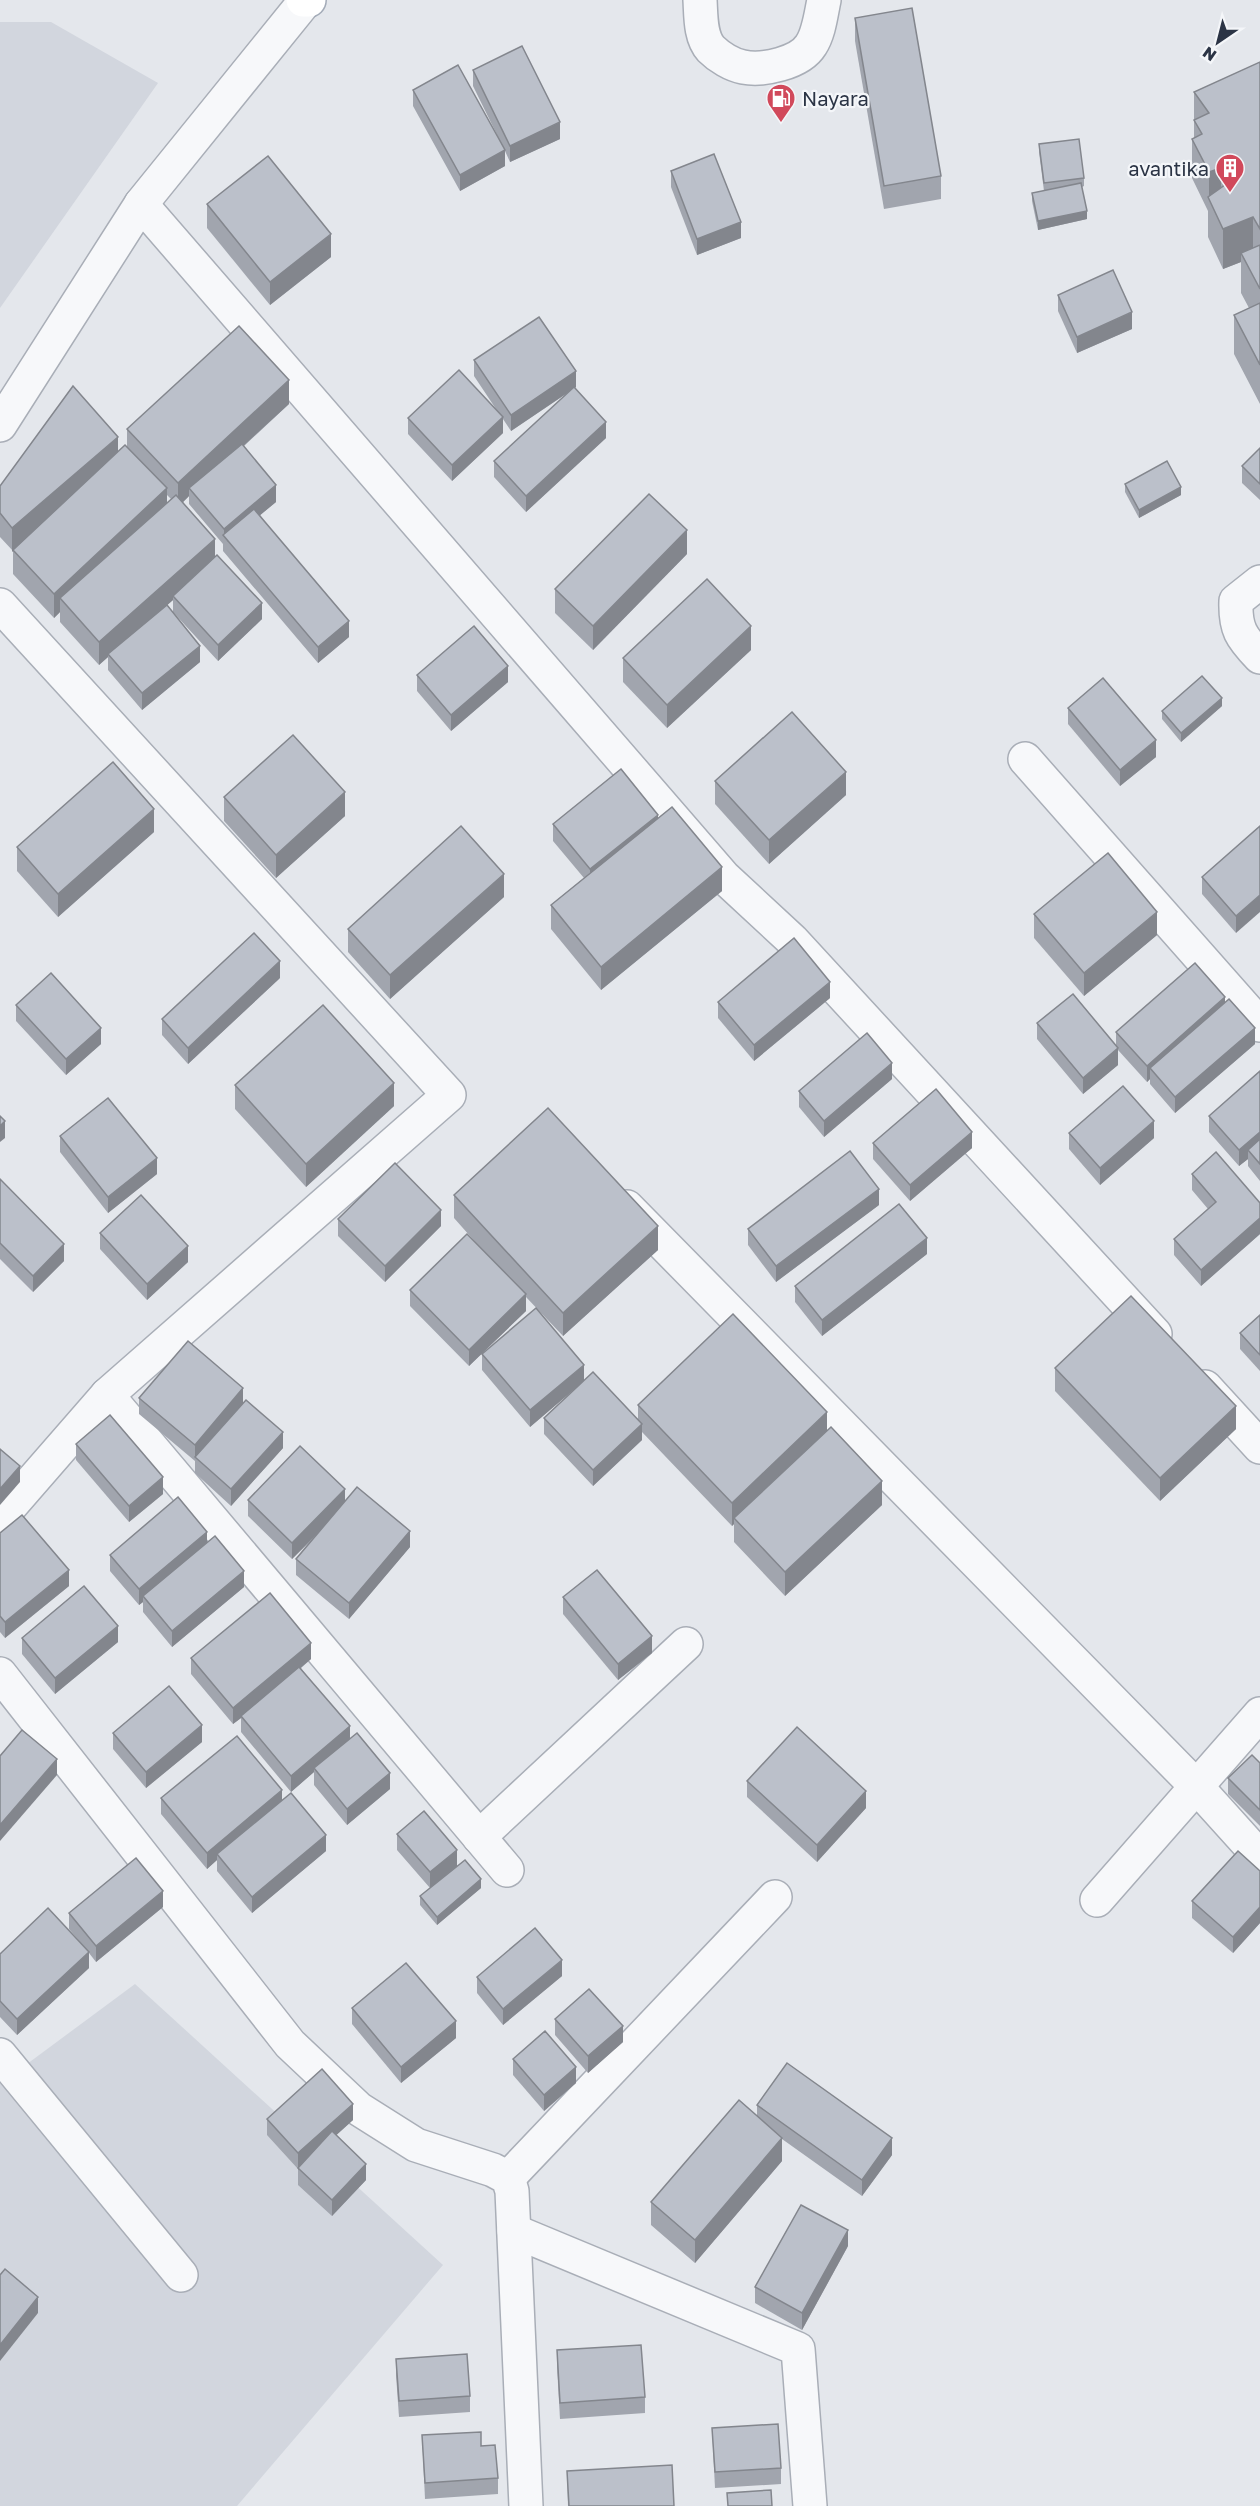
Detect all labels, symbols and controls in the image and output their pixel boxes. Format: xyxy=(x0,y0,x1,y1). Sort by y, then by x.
north arrow xyxy=(1188,12,1248,72)
text: N xyxy=(1199,43,1220,66)
fuel station icon: Nayara xyxy=(765,82,797,124)
place label: Nayara xyxy=(802,86,869,110)
building icon: avantika xyxy=(1214,152,1246,194)
place label: avantika xyxy=(1128,156,1209,180)

